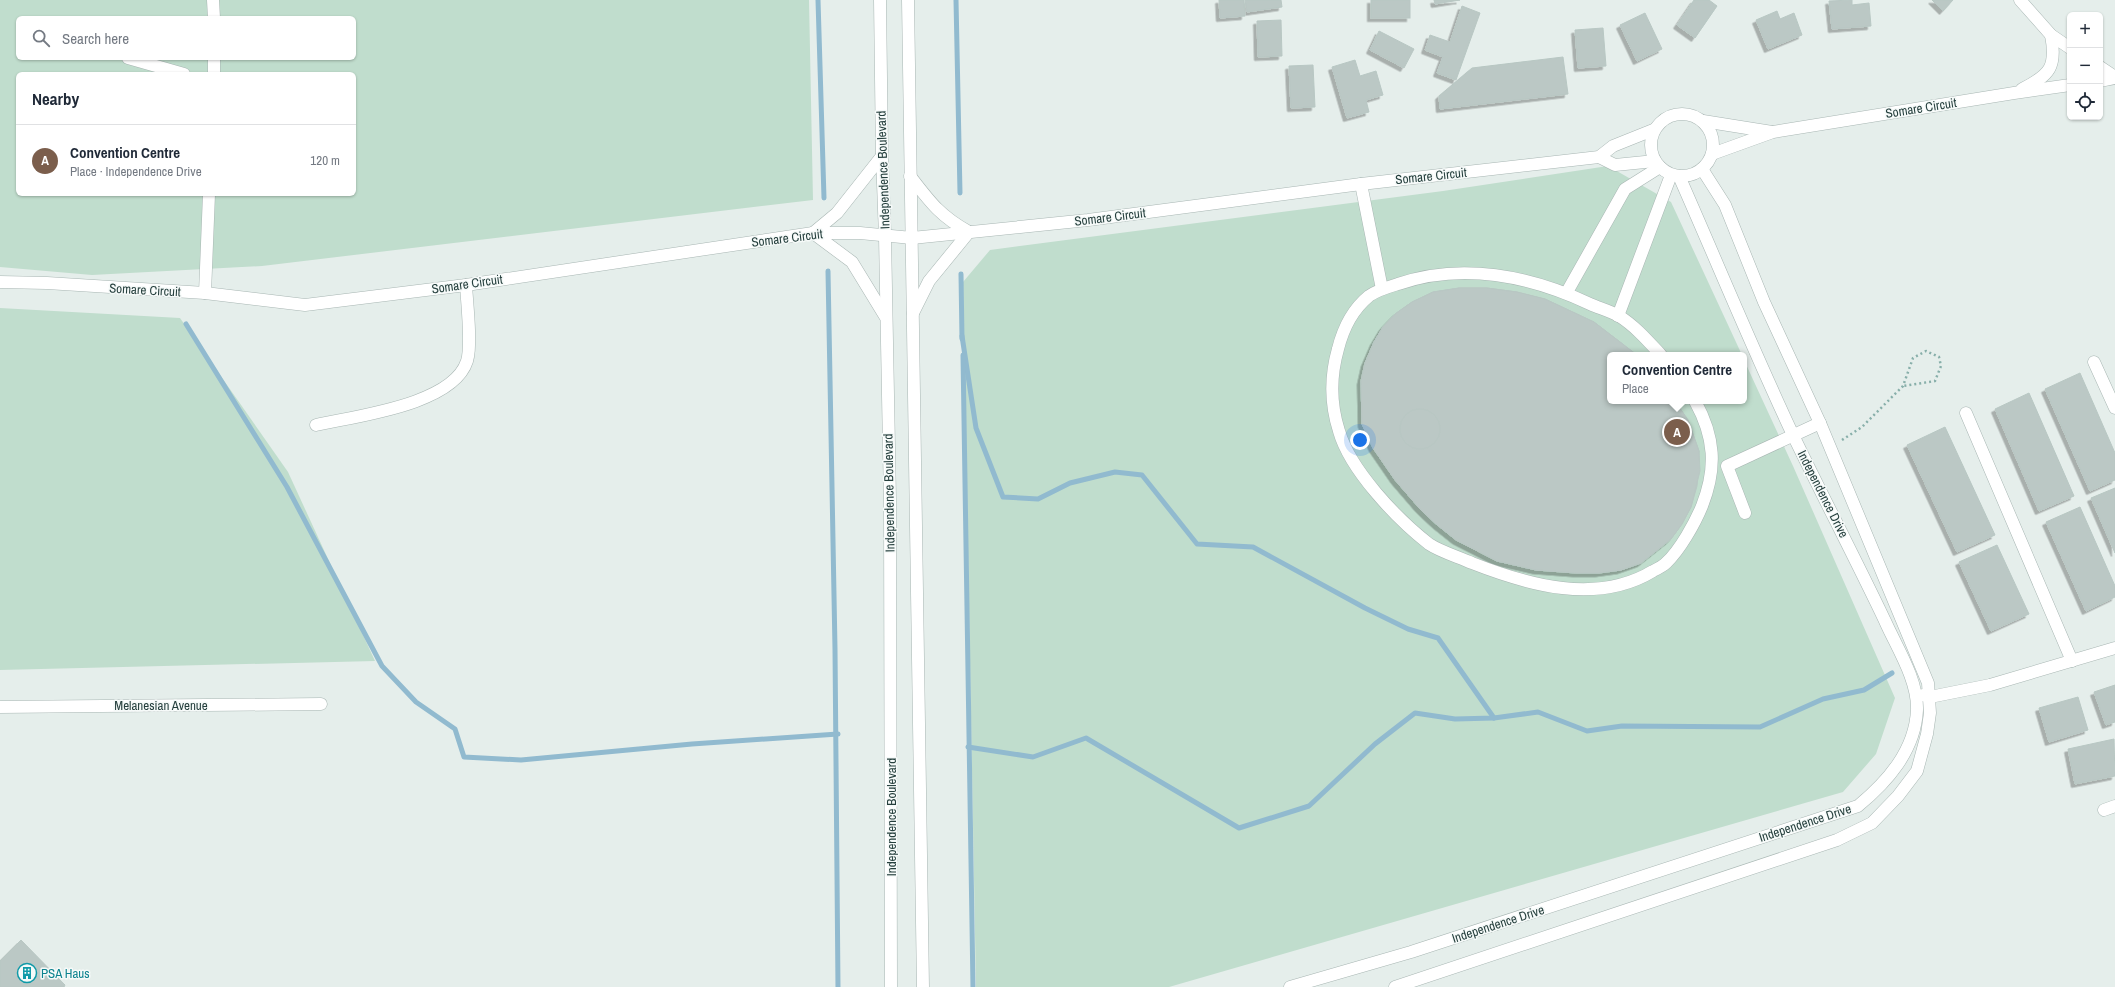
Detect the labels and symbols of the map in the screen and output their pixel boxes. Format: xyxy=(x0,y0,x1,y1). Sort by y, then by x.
street label: Somare Circuit xyxy=(1884,94,1958,122)
street label: Independence Boulevard xyxy=(872,110,894,230)
street label: Somare Circuit xyxy=(1394,164,1468,188)
street label: Somare Circuit xyxy=(1073,204,1147,230)
street label: Somare Circuit xyxy=(750,225,824,251)
street label: Somare Circuit xyxy=(430,271,504,297)
street label: Somare Circuit xyxy=(109,280,181,300)
pin: A xyxy=(1664,417,1690,447)
your location xyxy=(1350,430,1370,450)
street label: Independence Boulevard xyxy=(879,434,899,552)
street label: Independence Drive xyxy=(1794,447,1852,541)
street label: Melanesian Avenue xyxy=(114,697,208,714)
street label: Independence Boulevard xyxy=(883,758,900,876)
street label: Independence Drive xyxy=(1757,800,1853,846)
street label: Independence Drive xyxy=(1450,901,1546,947)
building icon: PSA Haus xyxy=(16,962,38,984)
place label: PSA Haus xyxy=(41,965,90,982)

